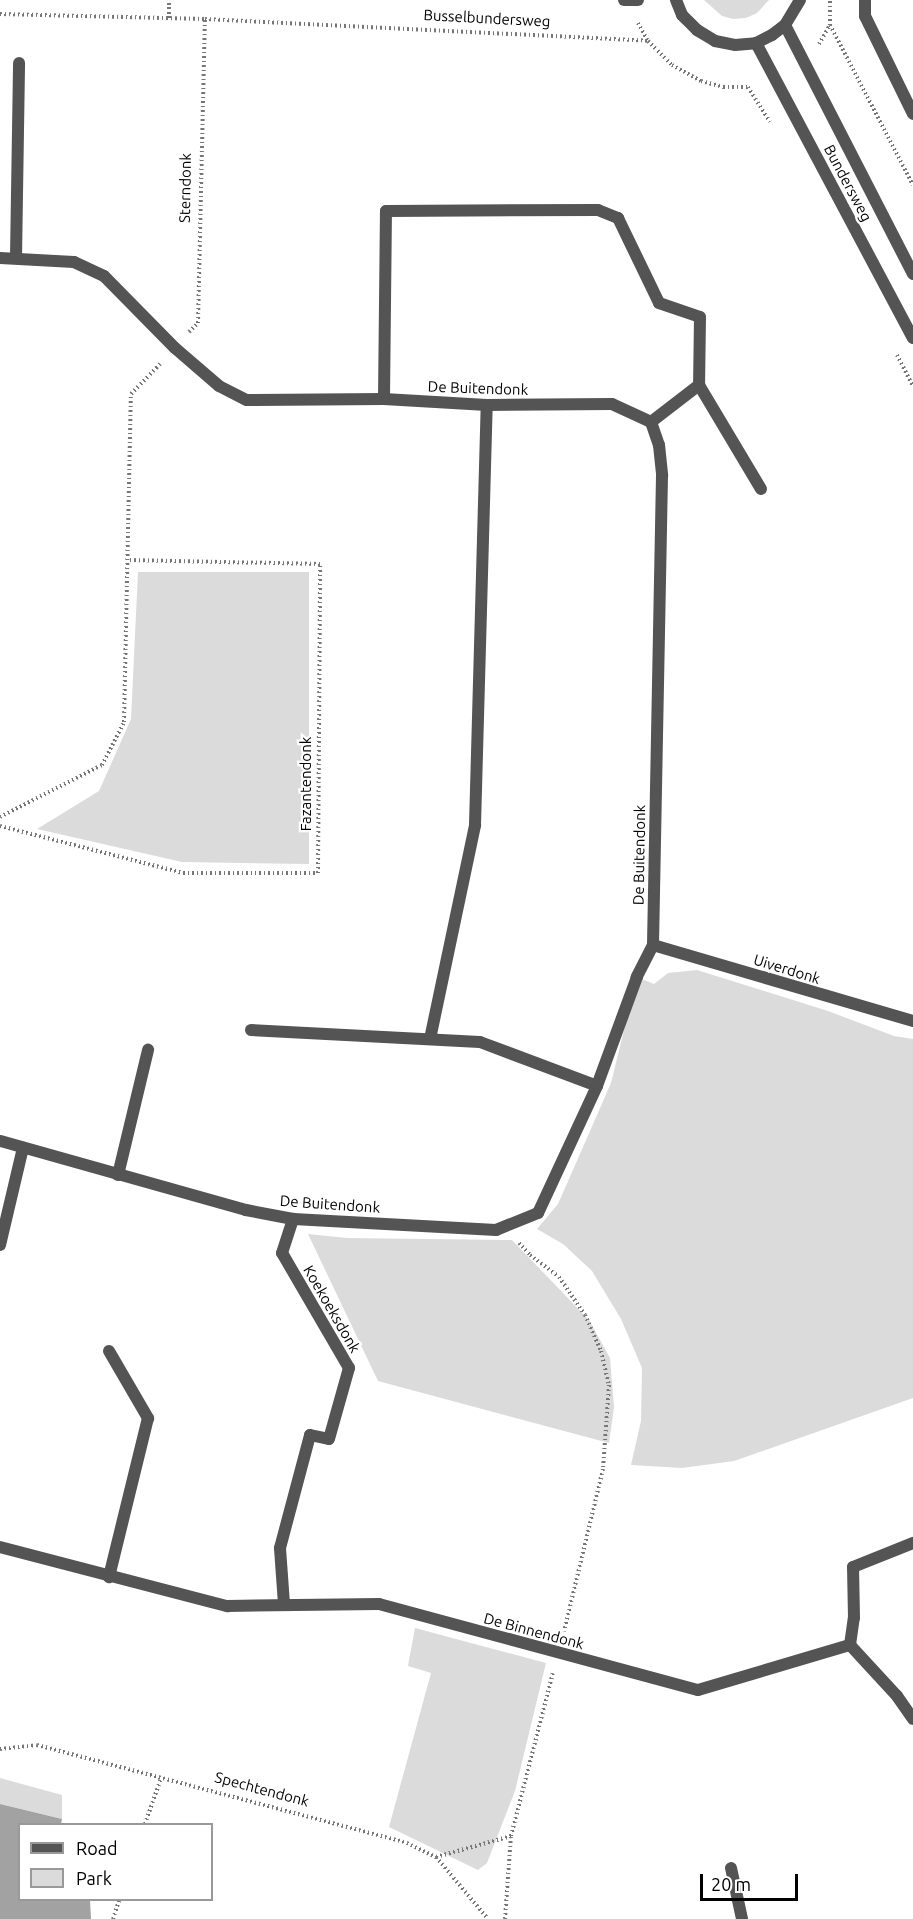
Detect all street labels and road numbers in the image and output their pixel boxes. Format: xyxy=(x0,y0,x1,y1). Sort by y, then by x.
street label: Busselbundersweg xyxy=(423,6,551,30)
street label: Bundersweg xyxy=(820,141,876,225)
street label: Sterndonk xyxy=(175,153,195,223)
street label: De Buitendonk xyxy=(427,377,529,399)
street label: Fazantendonk xyxy=(297,737,315,831)
street label: De Buitendonk xyxy=(629,805,649,905)
street label: Uiverdonk xyxy=(751,950,823,988)
street label: De Buitendonk xyxy=(279,1192,381,1216)
street label: Koekoeksdonk xyxy=(300,1262,364,1356)
street label: De Binnendonk xyxy=(482,1609,586,1653)
street label: Spechtendonk xyxy=(213,1768,311,1810)

